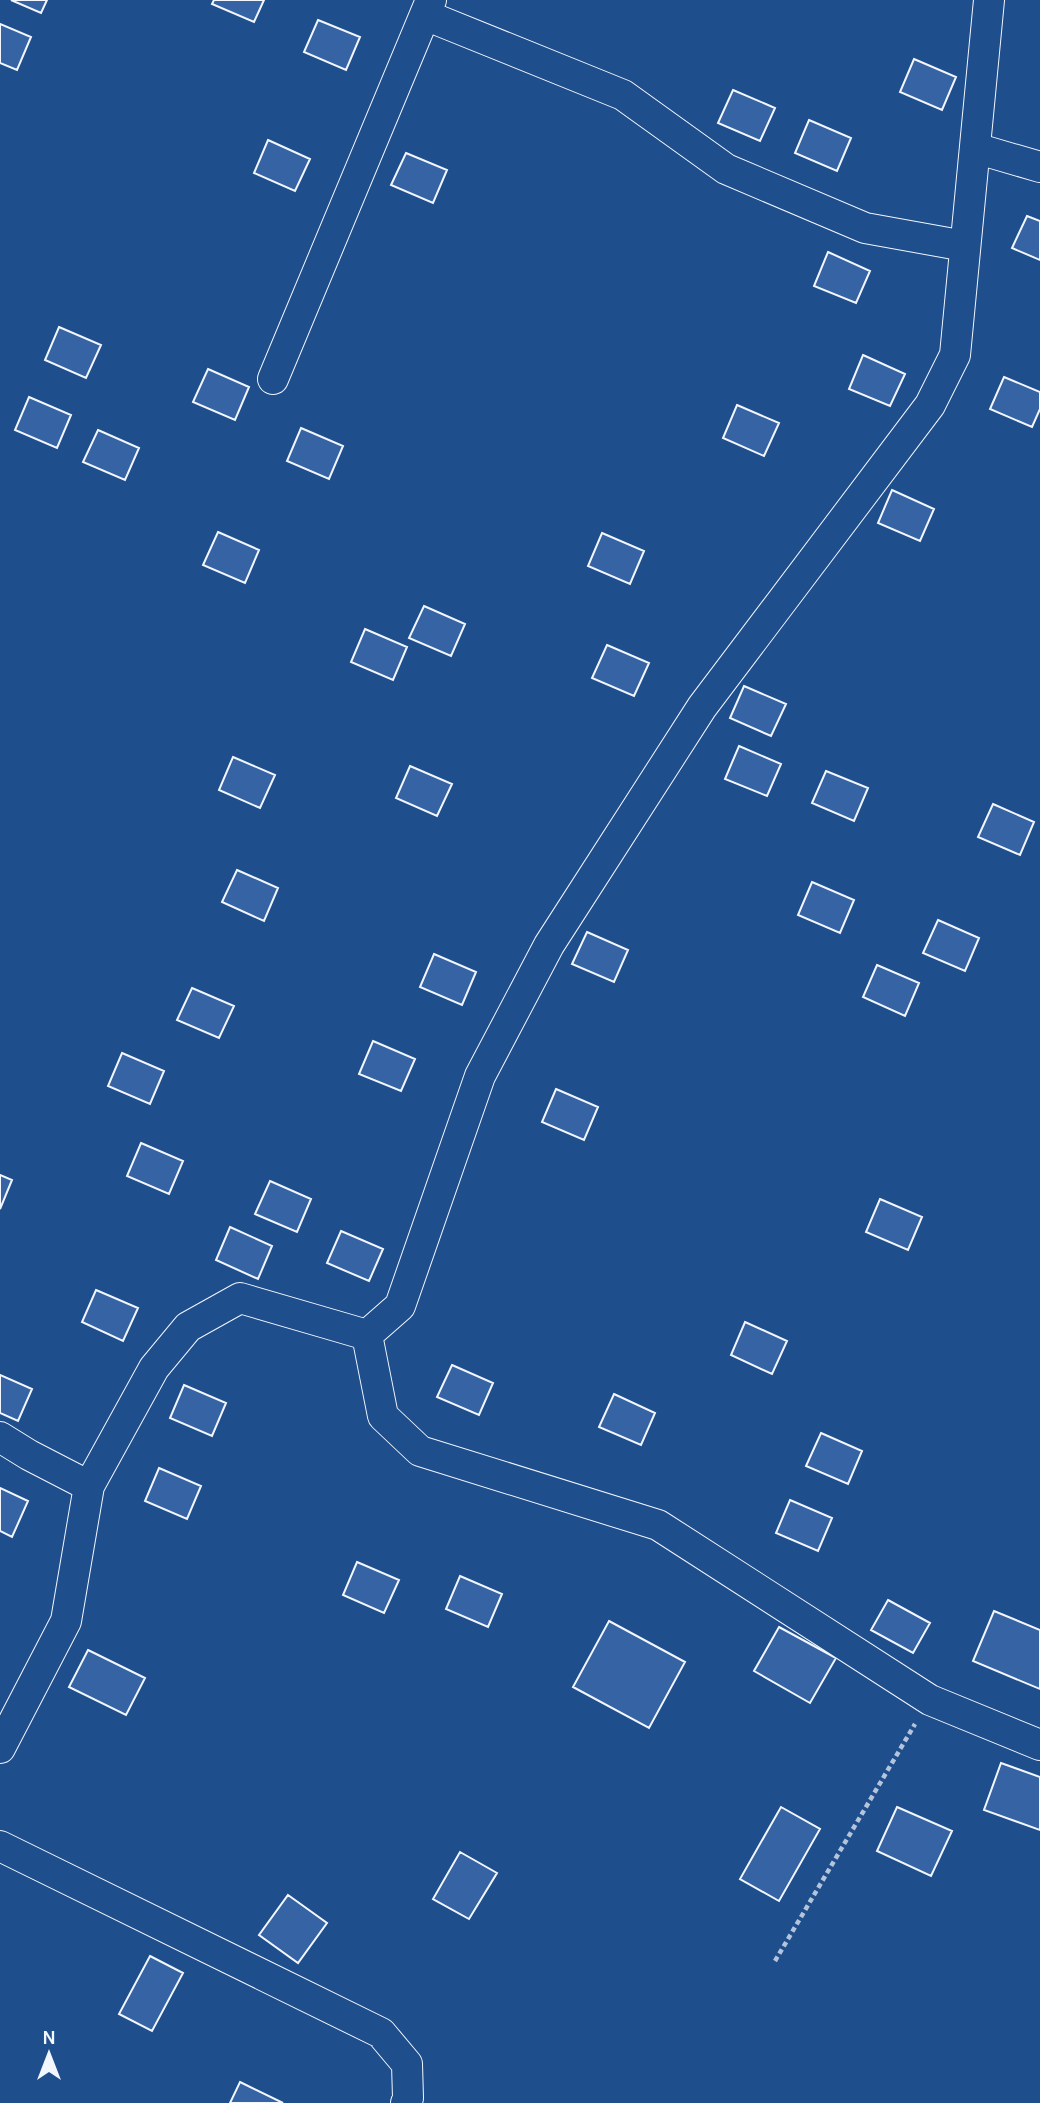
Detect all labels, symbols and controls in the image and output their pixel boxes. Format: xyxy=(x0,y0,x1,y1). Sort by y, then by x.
north arrow xyxy=(14,2019,84,2089)
text: N xyxy=(42,2027,56,2049)

